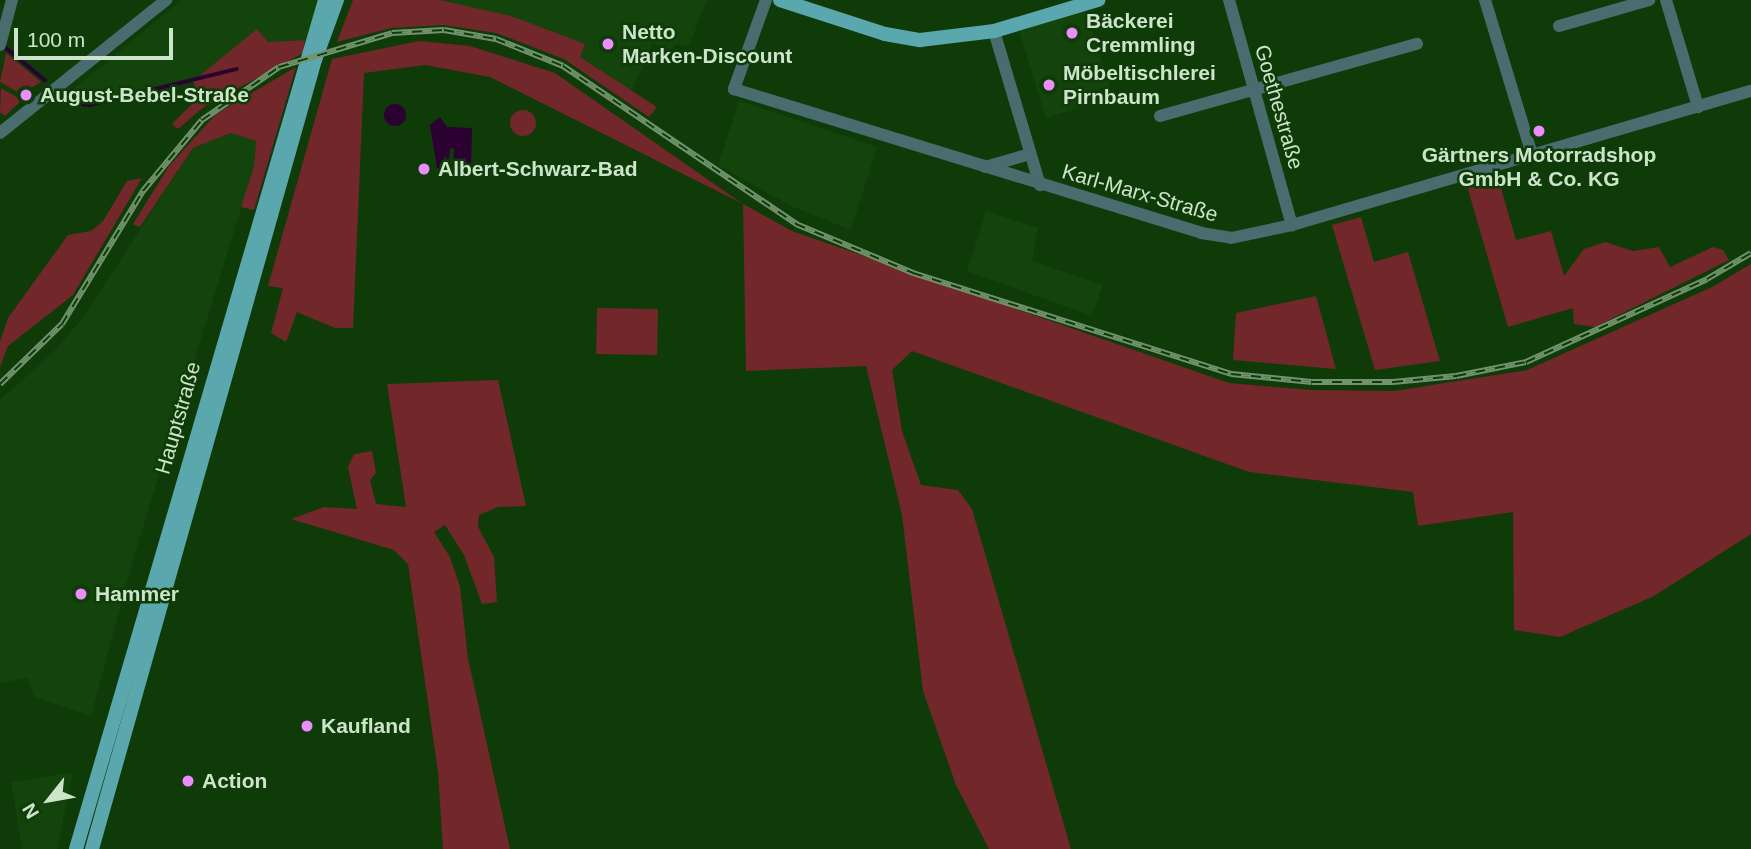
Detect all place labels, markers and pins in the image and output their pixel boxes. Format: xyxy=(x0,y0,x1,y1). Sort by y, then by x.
place label: Bäckerei Cremmling xyxy=(1086,8,1196,58)
place label: Netto Marken-Discount xyxy=(622,19,792,69)
marker: Bäckerei Cremmling xyxy=(1064,25,1080,41)
marker: Netto Marken-Discount xyxy=(600,36,616,52)
place label: Möbeltischlerei Pirnbaum xyxy=(1063,60,1216,110)
marker: Möbeltischlerei Pirnbaum xyxy=(1041,77,1057,93)
place label: August-Bebel-Straße xyxy=(40,82,249,108)
marker: August-Bebel-Straße xyxy=(18,87,34,103)
marker: Gärtners Motorradshop GmbH & Co. KG xyxy=(1531,123,1547,139)
place label: Gärtners Motorradshop GmbH & Co. KG xyxy=(1422,142,1656,192)
place label: Albert-Schwarz-Bad xyxy=(438,156,638,182)
marker: Albert-Schwarz-Bad xyxy=(416,161,432,177)
place label: Hammer xyxy=(95,581,179,607)
marker: Hammer xyxy=(73,586,89,602)
place label: Kaufland xyxy=(321,713,411,739)
marker: Kaufland xyxy=(299,718,315,734)
place label: Action xyxy=(202,768,267,794)
marker: Action xyxy=(180,773,196,789)

